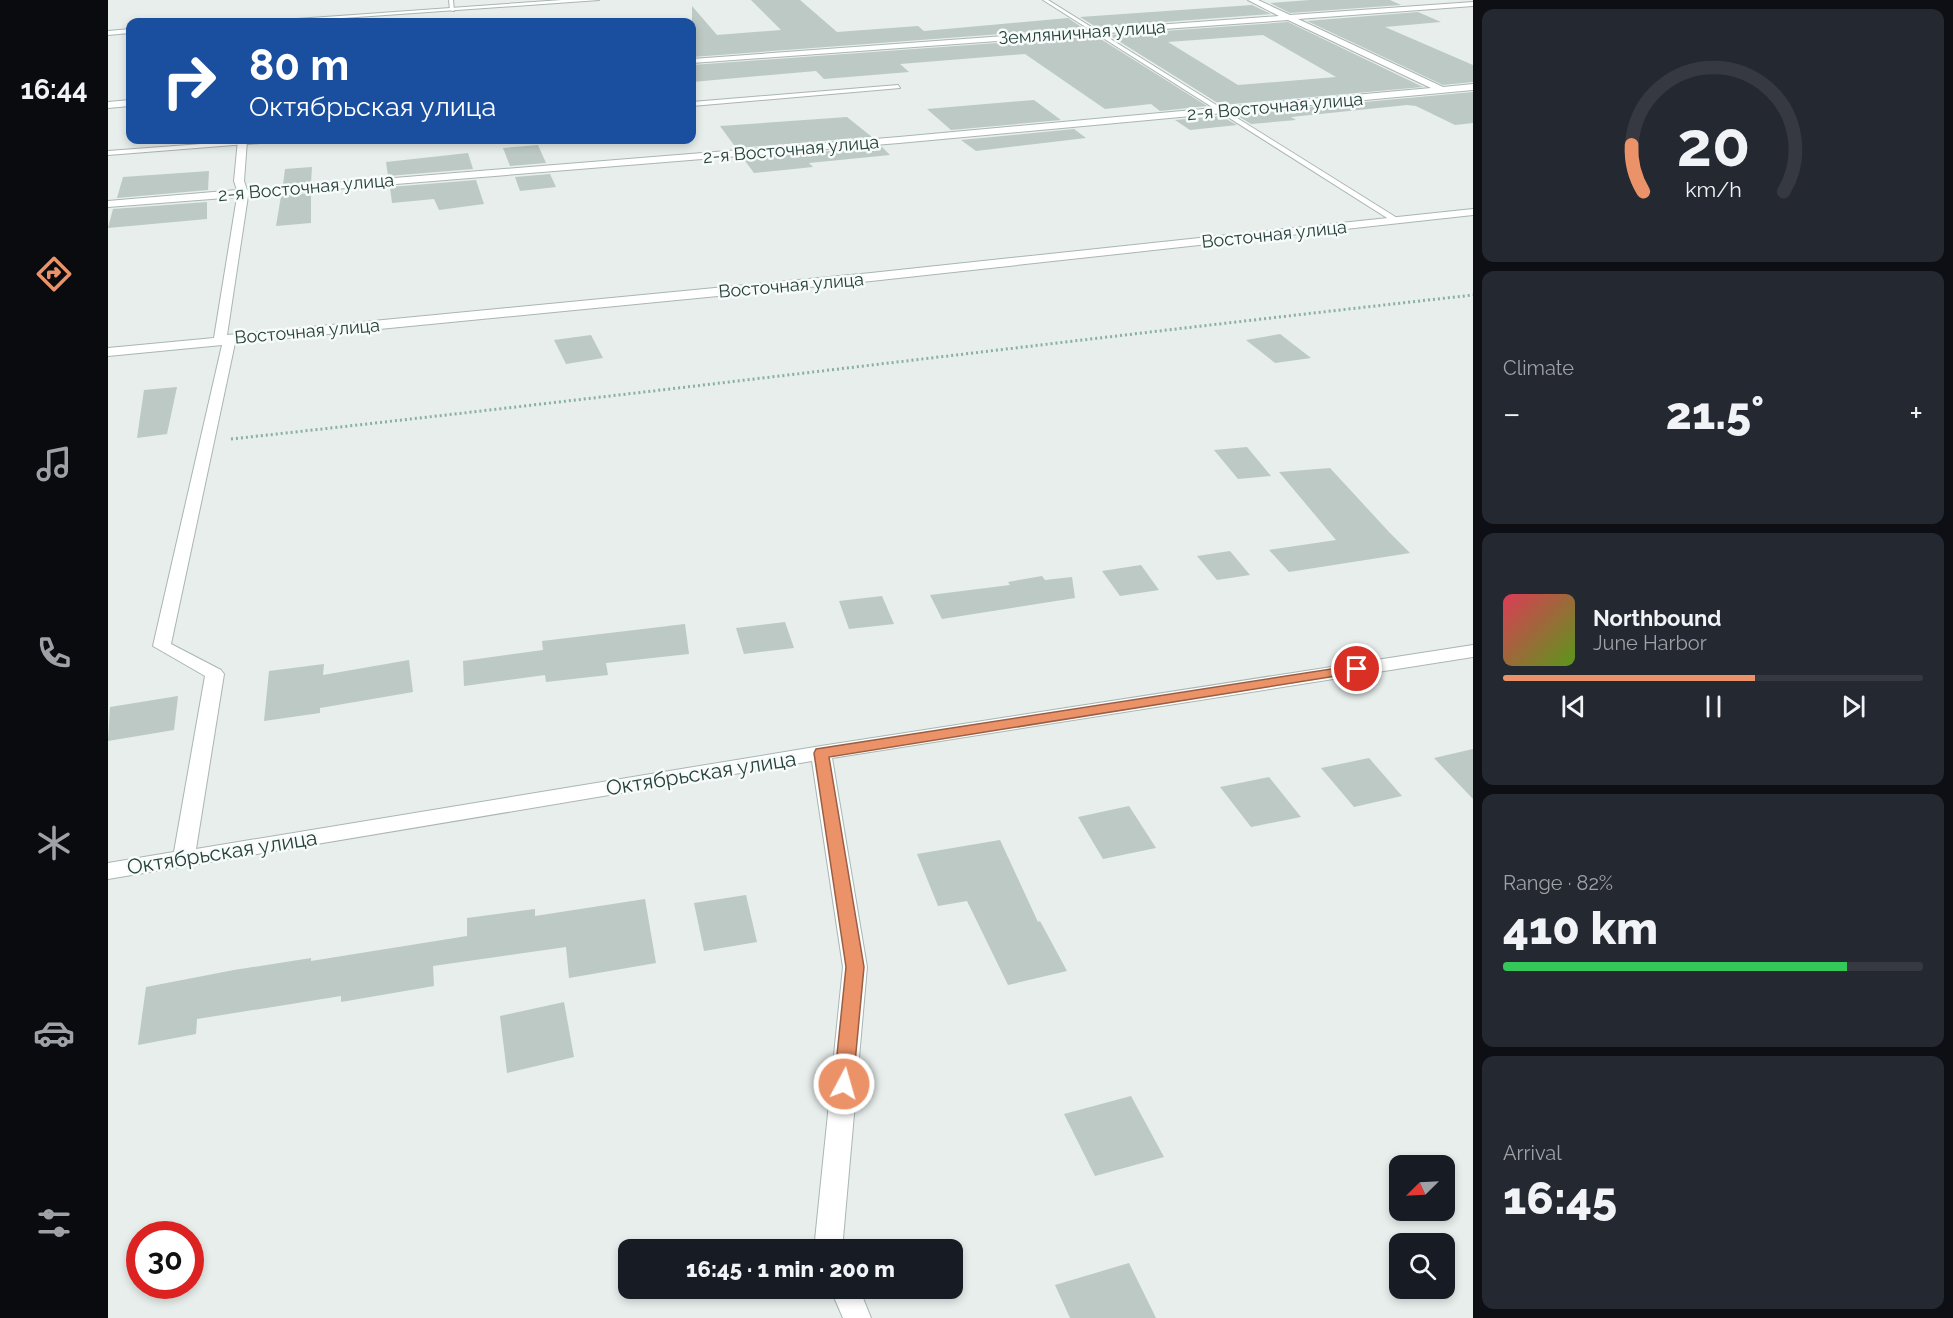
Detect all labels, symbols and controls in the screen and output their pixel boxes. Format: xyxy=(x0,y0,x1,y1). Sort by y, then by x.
street label: Земляничная улица xyxy=(998,16,1166,48)
text: 80 m xyxy=(249,41,349,90)
icon: right xyxy=(150,42,228,120)
text: 16:44 xyxy=(20,74,88,105)
street label: 2-я Восточная улица xyxy=(1186,88,1364,124)
text: Октябрьская улица xyxy=(249,91,496,122)
text: 20 xyxy=(1676,108,1750,182)
street label: 2-я Восточная улица xyxy=(702,131,880,167)
street label: 2-я Восточная улица xyxy=(217,169,395,205)
text: km/h xyxy=(1685,178,1741,203)
street label: Восточная улица xyxy=(1200,216,1348,252)
icon: directions xyxy=(33,253,75,295)
street label: Восточная улица xyxy=(717,268,865,302)
street label: Восточная улица xyxy=(233,314,381,348)
text: Climate xyxy=(1503,356,1574,380)
text: 21.5° xyxy=(1666,387,1764,440)
text: − xyxy=(1503,394,1521,433)
text: + xyxy=(1909,394,1923,433)
icon: music xyxy=(33,443,75,485)
text: Northbound xyxy=(1593,605,1722,631)
text: June Harbor xyxy=(1593,631,1707,655)
icon: phone xyxy=(33,632,75,674)
pin xyxy=(1331,643,1382,694)
icon: arrive xyxy=(1340,652,1373,685)
icon: previous xyxy=(1557,690,1590,723)
icon: pause xyxy=(1697,690,1730,723)
icon: next xyxy=(1837,690,1870,723)
street label: Октябрьская улица xyxy=(604,746,798,800)
icon: climate xyxy=(33,822,75,864)
street label: Октябрьская улица xyxy=(125,825,319,879)
text: Range · 82% xyxy=(1503,871,1613,895)
text: 410 km xyxy=(1503,902,1658,955)
icon: car xyxy=(33,1012,75,1054)
position arrow xyxy=(812,1052,876,1116)
text: Arrival xyxy=(1503,1141,1562,1165)
north arrow xyxy=(1389,1155,1455,1221)
map controls xyxy=(1389,1155,1455,1299)
text: 16:45 xyxy=(1503,1172,1617,1225)
icon: filters xyxy=(33,1202,75,1244)
speed limit sign: 30 xyxy=(126,1221,204,1299)
button: search xyxy=(1389,1233,1455,1299)
text: 16:45 · 1 min · 200 m xyxy=(686,1256,895,1282)

